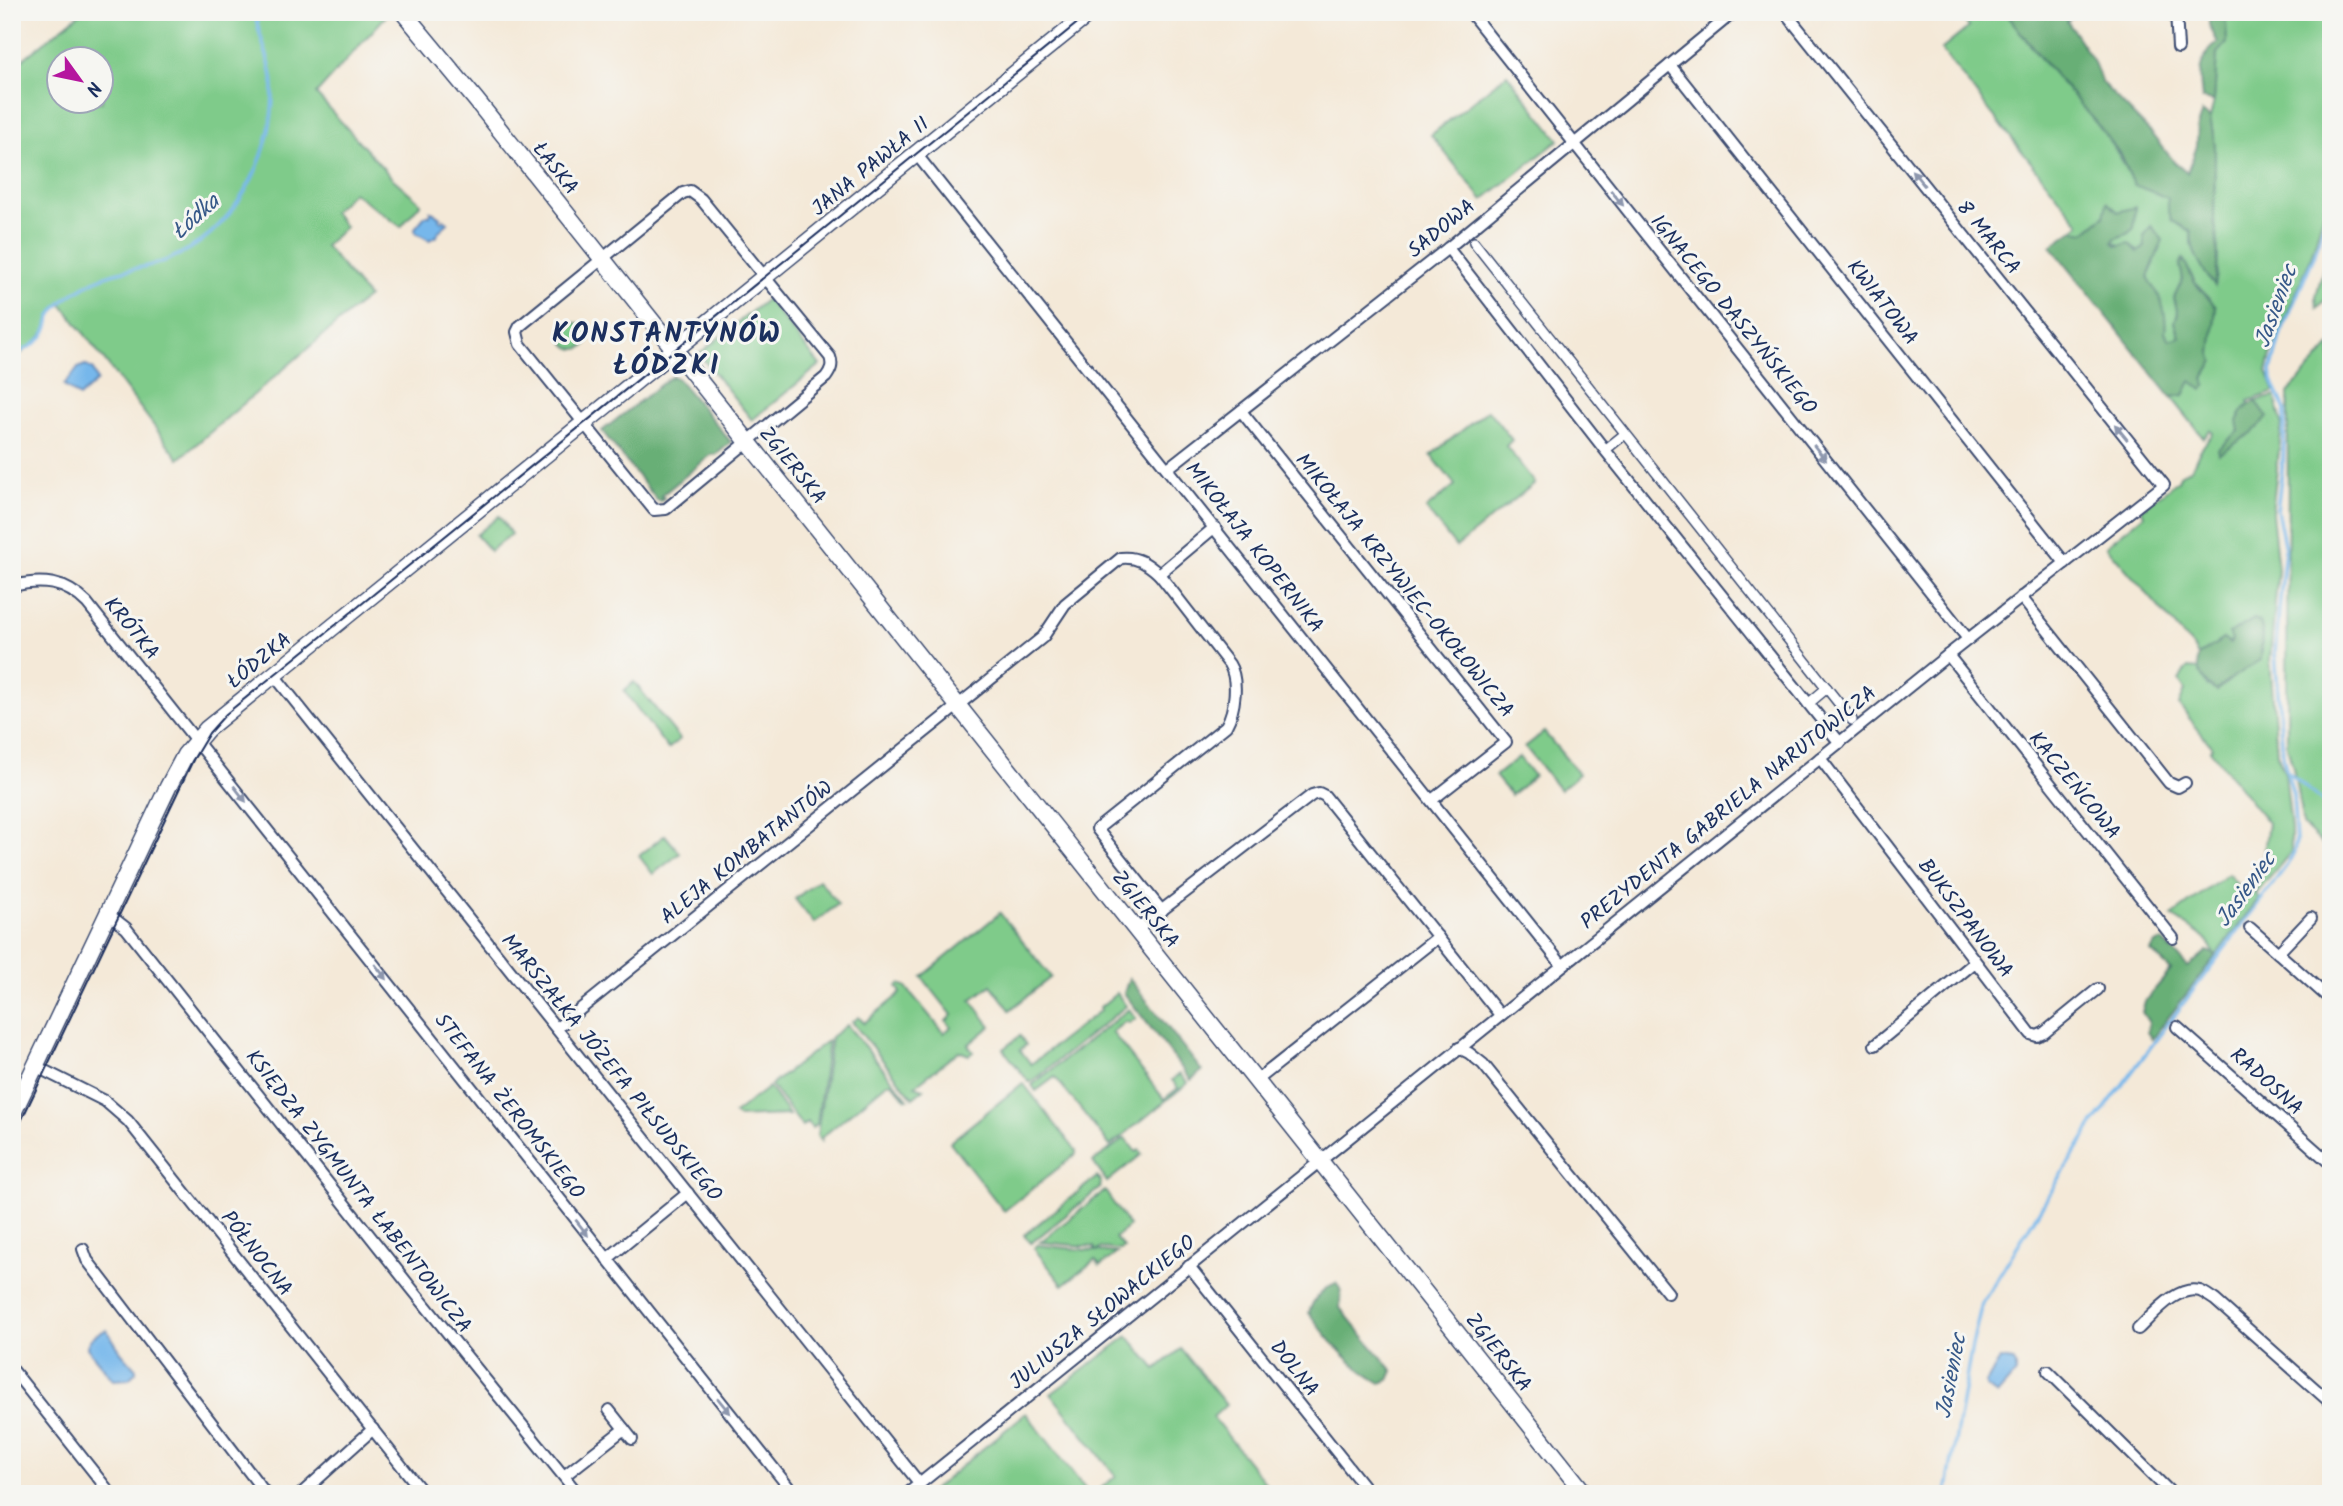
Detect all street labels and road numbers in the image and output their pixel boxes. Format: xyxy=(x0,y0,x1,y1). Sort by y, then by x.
street label: JANA PAWŁA II xyxy=(805,109,937,225)
street label: ŁASKA xyxy=(523,135,586,203)
street label: SADOWA xyxy=(1401,191,1483,267)
street label: 8 MARCA xyxy=(1947,193,2028,283)
street label: IGNACEGO DASZYŃSKIEGO xyxy=(1641,207,1824,423)
street label: KWIATOWA xyxy=(1838,253,1926,353)
street label: ZGIERSKA xyxy=(750,419,834,513)
street label: MIKOŁAJA KRZYWIEC-OKOŁOWICZA xyxy=(1286,446,1522,726)
street label: MIKOŁAJA KOPERNIKA xyxy=(1176,455,1331,641)
street label: KRÓTKA xyxy=(95,590,167,668)
street label: ŁÓDZKA xyxy=(220,625,300,698)
street label: PREZYDENTA GABRIELA NARUTOWICZA xyxy=(1573,678,1884,938)
street label: KACZEŃCOWA xyxy=(2020,724,2128,848)
street label: ALEJA KOMBATANTÓW xyxy=(653,773,841,933)
street label: BUKSZPANOWA xyxy=(1909,852,2021,986)
street label: ZGIERSKA xyxy=(1103,863,1187,957)
street label: MARSZAŁKA JÓZEFA PIŁSUDSKIEGO xyxy=(492,927,730,1209)
street label: STEFANA ŻEROMSKIEGO xyxy=(425,1007,592,1207)
street label: RADOSNA xyxy=(2222,1040,2310,1124)
street label: KSIĘDZA ZYGMUNTA ŁABENTOWICZA xyxy=(236,1043,479,1341)
street label: PÓŁNOCNA xyxy=(211,1204,300,1304)
street label: JULIUSZA SŁOWACKIEGO xyxy=(1002,1227,1203,1399)
street label: ZGIERSKA xyxy=(1456,1306,1540,1400)
street label: DOLNA xyxy=(1261,1333,1327,1405)

